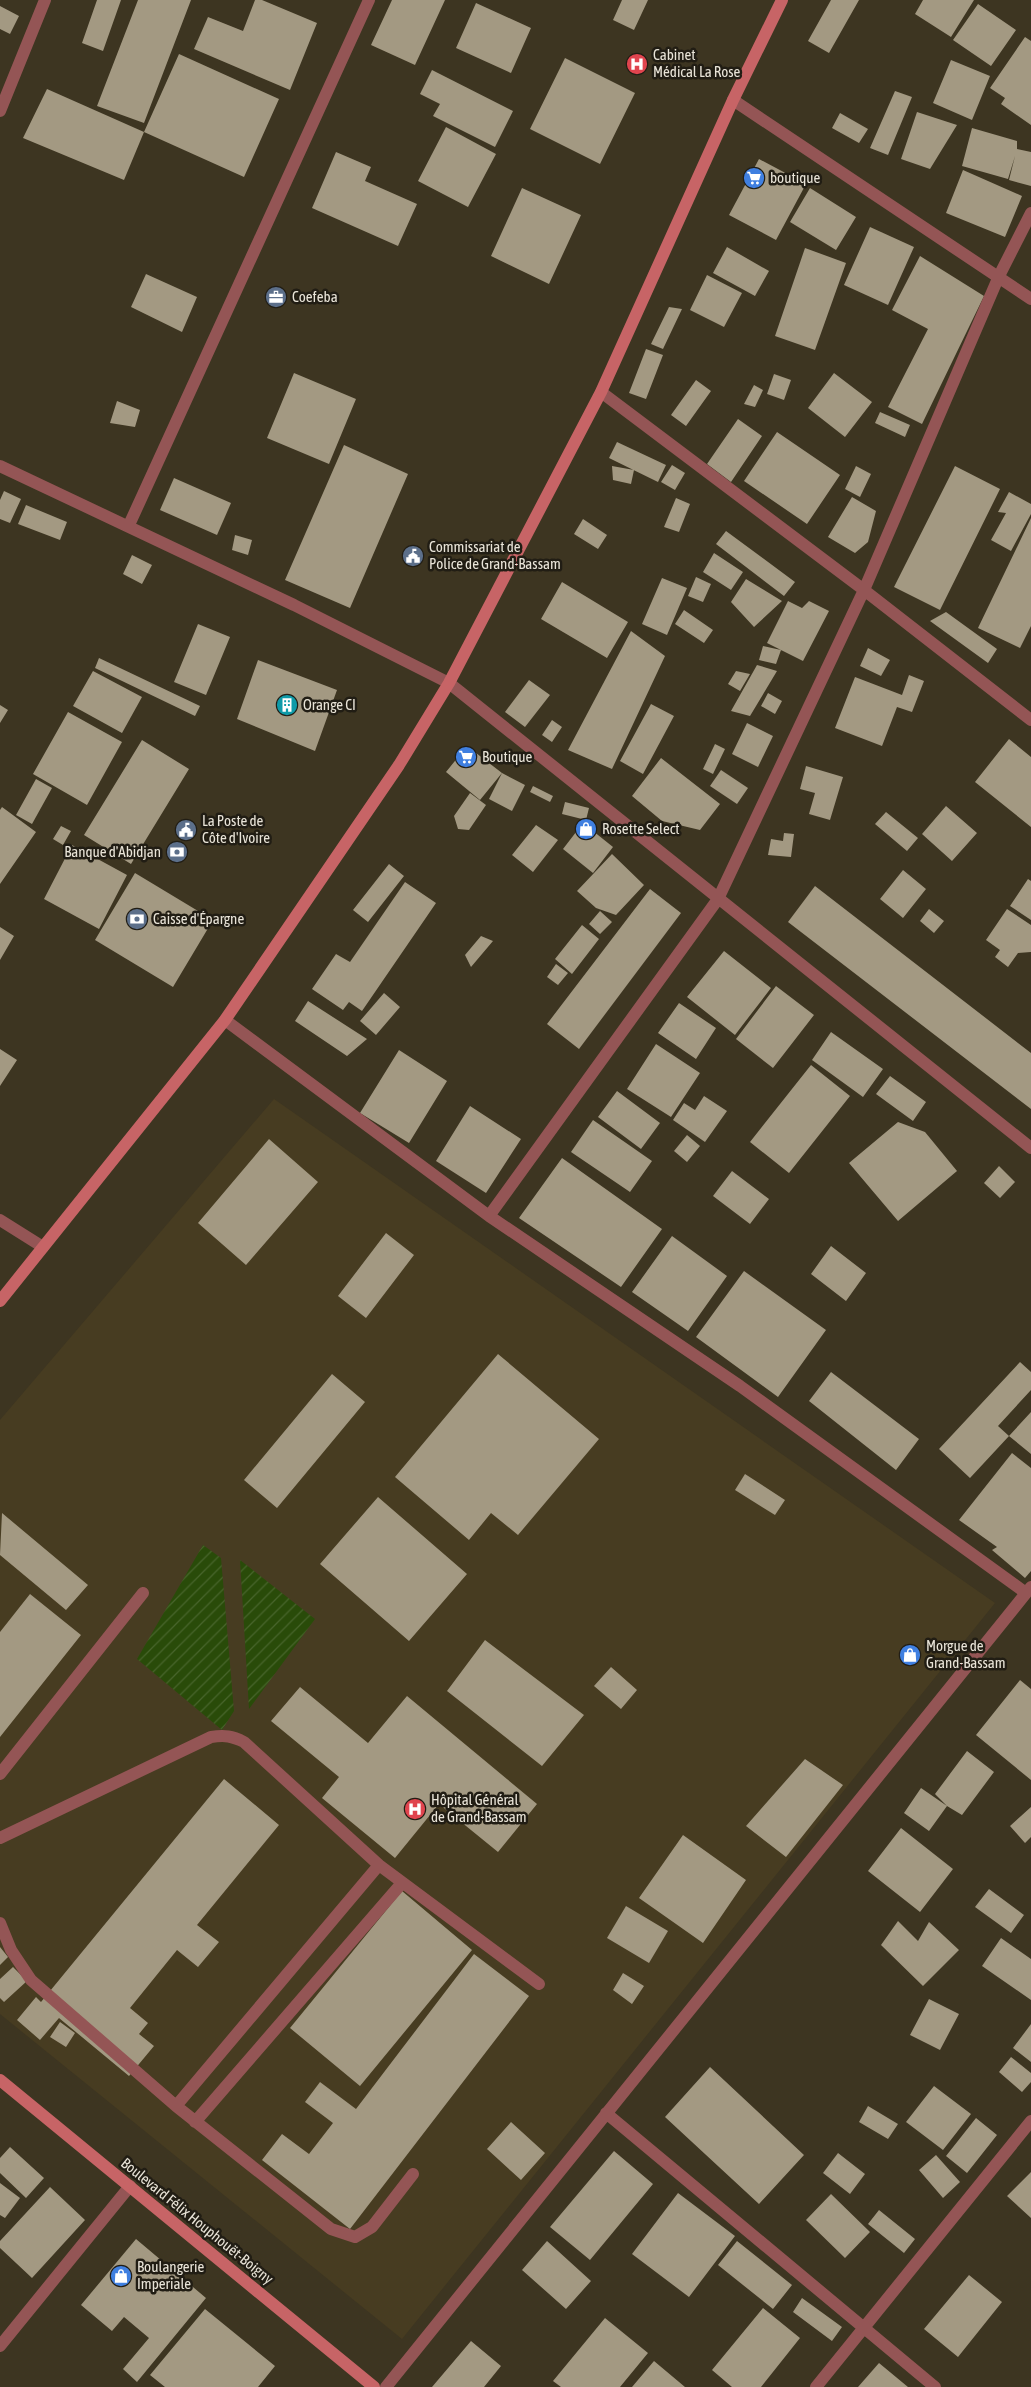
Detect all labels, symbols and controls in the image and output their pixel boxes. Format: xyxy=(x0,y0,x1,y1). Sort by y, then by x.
place label: Cabinet Médical La Rose xyxy=(653,46,741,80)
hospital icon: Cabinet Médical La Rose xyxy=(625,52,649,76)
supermarket icon: boutique xyxy=(742,166,766,190)
place label: boutique xyxy=(770,169,821,186)
office icon: Coefeba xyxy=(264,285,288,309)
place label: Coefeba xyxy=(292,288,338,305)
place label: Commissariat de Police de Grand-Bassam xyxy=(429,538,561,572)
public building icon: Commissariat de Police de Grand-Bassam xyxy=(401,544,425,568)
building icon: Orange CI xyxy=(275,693,299,717)
place label: Orange CI xyxy=(303,696,356,713)
supermarket icon: Boutique xyxy=(454,745,478,769)
place label: Boutique xyxy=(482,748,533,765)
place label: La Poste de Côte d'Ivoire xyxy=(202,812,270,846)
shop icon: Rosette Select xyxy=(574,817,598,841)
public building icon: La Poste de Côte d'Ivoire xyxy=(174,818,198,842)
place label: Rosette Select xyxy=(602,820,680,837)
bank icon: Banque d'Abidjan xyxy=(165,840,189,864)
place label: Banque d'Abidjan xyxy=(64,843,161,860)
bank icon: Caisse d'Épargne xyxy=(125,907,149,931)
place label: Caisse d'Épargne xyxy=(153,910,244,927)
place label: Morgue de Grand-Bassam xyxy=(926,1637,1006,1671)
shop icon: Morgue de Grand-Bassam xyxy=(898,1643,922,1667)
place label: Hôpital Général de Grand-Bassam xyxy=(431,1791,527,1825)
hospital icon: Hôpital Général de Grand-Bassam xyxy=(403,1797,427,1821)
street label: Boulevard Félix Houphouët-Boigny xyxy=(118,2154,277,2287)
place label: Boulangerie Imperiale xyxy=(137,2258,204,2292)
shop icon: Boulangerie Imperiale xyxy=(109,2264,133,2288)

